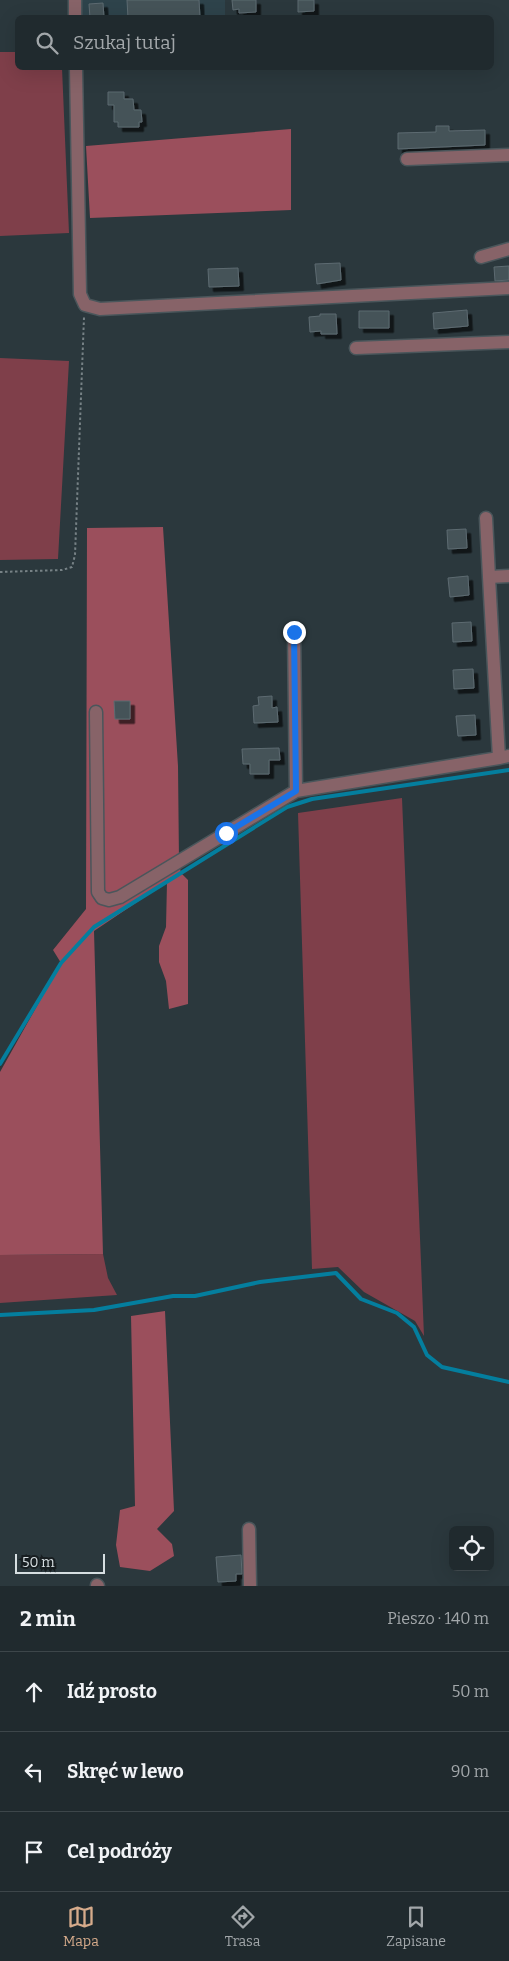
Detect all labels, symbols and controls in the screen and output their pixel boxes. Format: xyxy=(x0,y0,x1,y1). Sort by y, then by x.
search box xyxy=(15,15,494,70)
icon: search xyxy=(33,29,61,57)
text: Szukaj tutaj xyxy=(73,31,176,54)
route end xyxy=(283,621,306,644)
route start xyxy=(215,822,238,845)
map controls xyxy=(449,1526,494,1571)
button: locate xyxy=(449,1526,494,1571)
scale bar xyxy=(15,1551,105,1574)
text: 50 m xyxy=(22,1554,55,1571)
text: 2 min xyxy=(20,1606,76,1632)
text: Pieszo · 140 m xyxy=(387,1609,489,1628)
icon: ahead xyxy=(20,1678,48,1706)
text: Idź prosto xyxy=(67,1680,157,1703)
text: 50 m xyxy=(452,1682,489,1701)
icon: left xyxy=(20,1758,48,1786)
text: Skręć w lewo xyxy=(67,1760,184,1783)
text: 90 m xyxy=(451,1762,489,1781)
icon: arrive xyxy=(20,1838,48,1866)
text: Cel podróży xyxy=(67,1840,172,1863)
tab: Mapa xyxy=(63,1903,99,1950)
tab: Trasa xyxy=(225,1903,260,1950)
tab: Zapisane xyxy=(386,1903,446,1950)

